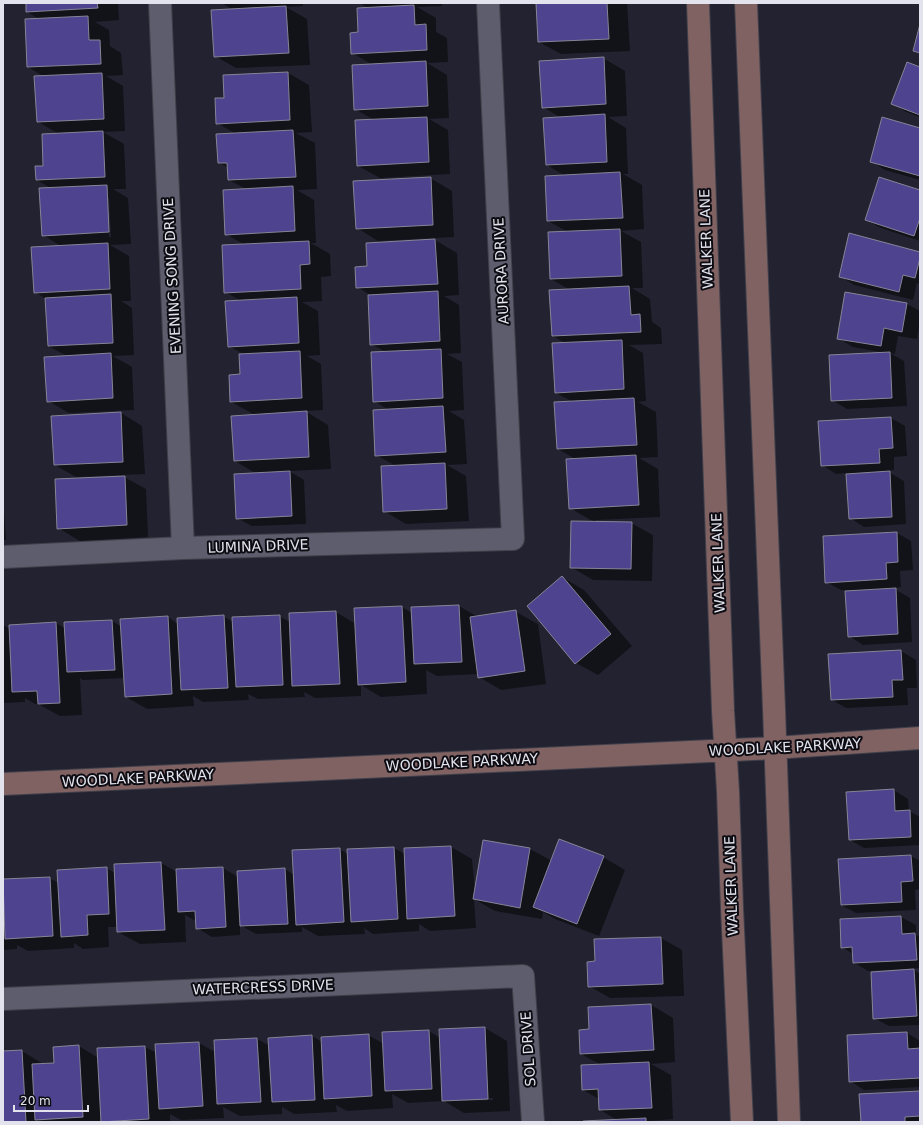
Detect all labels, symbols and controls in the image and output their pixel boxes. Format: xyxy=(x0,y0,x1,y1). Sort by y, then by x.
street label: WALKER LANE xyxy=(696,189,716,289)
street label: EVENING SONG DRIVE xyxy=(160,197,184,355)
street label: AURORA DRIVE xyxy=(490,217,512,325)
street label: WALKER LANE xyxy=(708,513,728,613)
street label: LUMINA DRIVE xyxy=(207,536,309,556)
street label: WOODLAKE PARKWAY xyxy=(708,735,862,759)
street label: WOODLAKE PARKWAY xyxy=(385,750,539,774)
street label: WOODLAKE PARKWAY xyxy=(61,766,215,790)
street label: WALKER LANE xyxy=(721,836,741,936)
street label: WATERCRESS DRIVE xyxy=(192,977,334,997)
street label: SOL DRIVE xyxy=(517,1011,539,1087)
scale bar xyxy=(14,1087,88,1113)
text: 20 m xyxy=(20,1094,51,1108)

